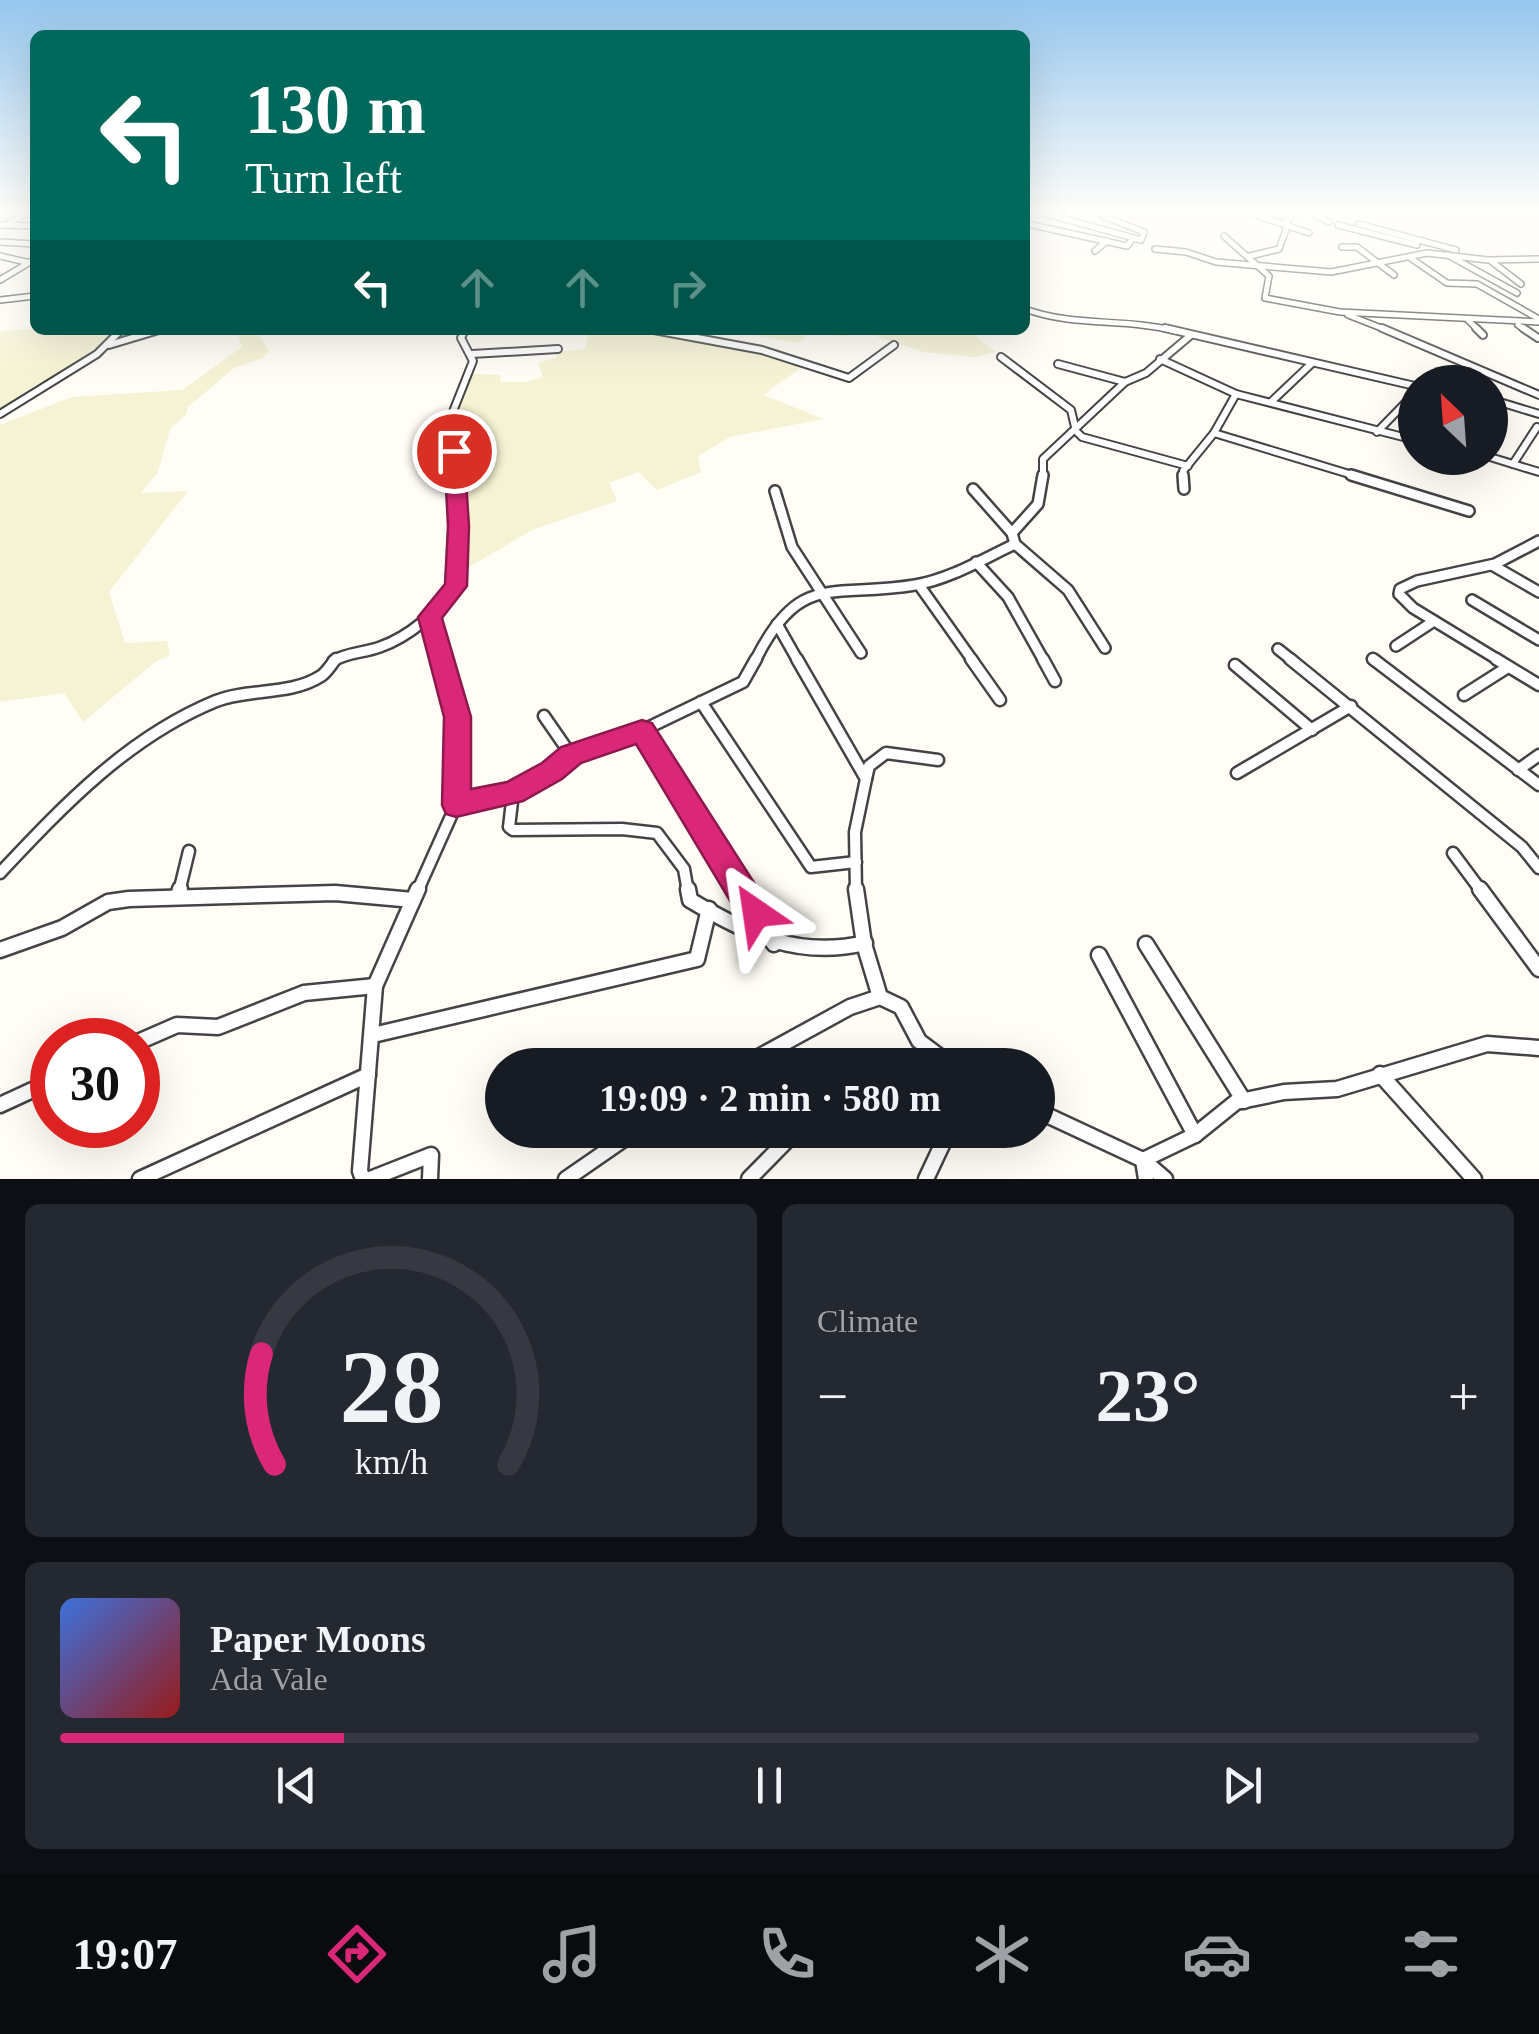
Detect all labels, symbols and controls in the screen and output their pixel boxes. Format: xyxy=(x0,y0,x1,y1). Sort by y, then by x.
icon: left xyxy=(80,70,210,200)
text: 130 m xyxy=(245,71,426,148)
text: Turn left xyxy=(245,153,402,203)
icon: left xyxy=(345,260,400,315)
icon: ahead xyxy=(450,260,505,315)
icon: ahead xyxy=(555,260,610,315)
icon: right xyxy=(660,260,715,315)
north arrow xyxy=(1398,365,1508,475)
map controls xyxy=(1398,365,1508,475)
pin xyxy=(412,409,497,494)
icon: arrive xyxy=(427,424,482,479)
position arrow xyxy=(704,861,808,965)
speed limit sign: 30 xyxy=(30,1018,160,1148)
text: 19:09 · 2 min · 580 m xyxy=(599,1077,941,1119)
text: Climate xyxy=(817,1303,918,1339)
text: 28 xyxy=(339,1329,443,1444)
text: 23° xyxy=(1096,1354,1201,1437)
text: − xyxy=(817,1366,848,1427)
text: + xyxy=(1448,1366,1479,1427)
text: km/h xyxy=(354,1442,428,1482)
text: Paper Moons xyxy=(210,1618,426,1660)
text: Ada Vale xyxy=(210,1661,328,1697)
icon: previous xyxy=(269,1758,324,1813)
icon: pause xyxy=(742,1758,797,1813)
icon: next xyxy=(1215,1758,1270,1813)
icon: directions xyxy=(322,1919,392,1989)
icon: music xyxy=(537,1919,607,1989)
icon: phone xyxy=(752,1919,822,1989)
icon: climate xyxy=(967,1919,1037,1989)
icon: car xyxy=(1182,1919,1252,1989)
icon: filters xyxy=(1396,1919,1466,1989)
text: 19:07 xyxy=(72,1929,177,1979)

